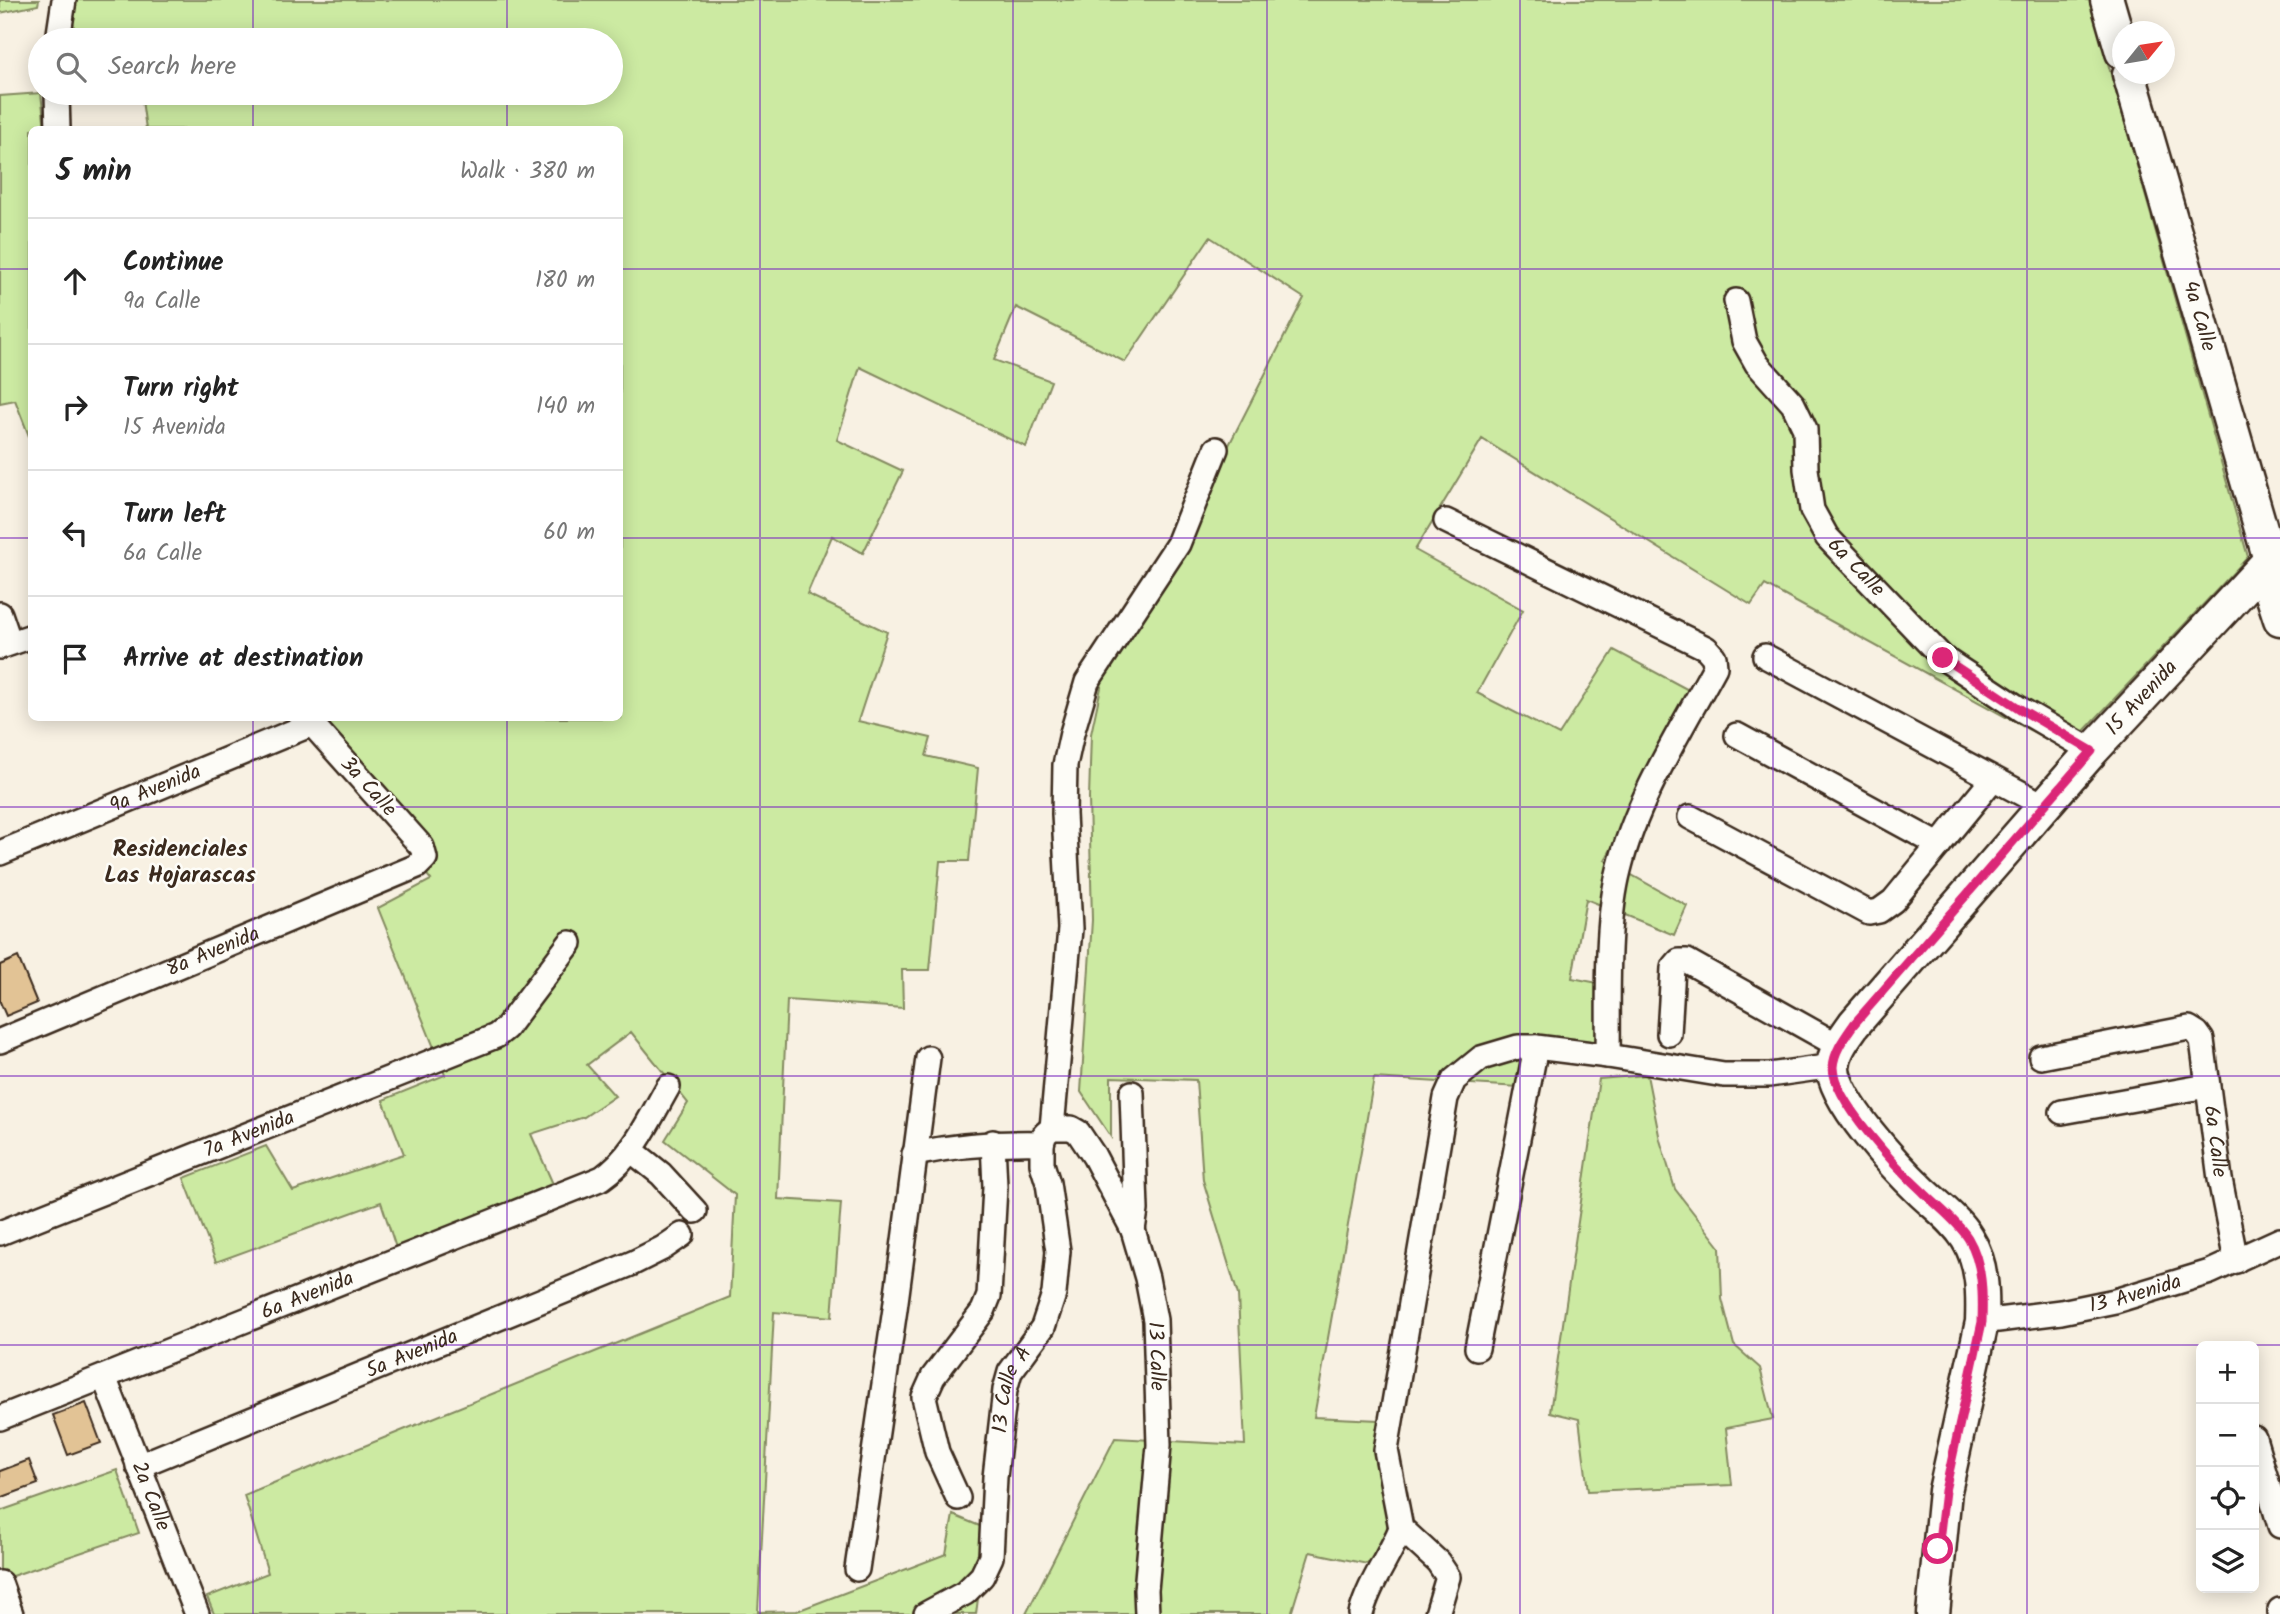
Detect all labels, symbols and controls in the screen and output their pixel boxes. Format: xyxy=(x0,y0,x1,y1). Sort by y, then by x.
north arrow xyxy=(2112,21,2175,84)
search box xyxy=(28,28,623,105)
text: Search here xyxy=(108,46,236,88)
icon: search xyxy=(52,48,90,86)
text: 5 min xyxy=(56,148,132,196)
text: Walk · 380 m xyxy=(460,154,595,190)
text: Continue xyxy=(123,242,224,284)
icon: ahead xyxy=(56,262,94,300)
text: 180 m xyxy=(535,263,595,299)
street label: 4a Calle xyxy=(2173,277,2225,356)
text: 9a Calle xyxy=(123,284,200,320)
text: Turn right xyxy=(123,368,239,410)
icon: right xyxy=(56,388,94,426)
text: 140 m xyxy=(536,389,595,425)
text: 15 Avenida xyxy=(123,410,226,446)
text: Turn left xyxy=(123,494,226,536)
icon: left xyxy=(56,514,94,552)
text: 60 m xyxy=(543,515,595,551)
street label: 6a Calle xyxy=(1819,530,1893,605)
text: 6a Calle xyxy=(123,536,202,572)
text: Arrive at destination xyxy=(123,638,363,680)
icon: arrive xyxy=(56,640,94,678)
route end xyxy=(1927,642,1958,673)
street label: 15 Avenida xyxy=(2098,652,2186,743)
street label: 3a Calle xyxy=(332,749,405,825)
street label: 9a Avenida xyxy=(105,755,206,822)
district label: Residenciales Las Hojarascas xyxy=(104,832,256,894)
street label: 8a Avenida xyxy=(161,917,265,986)
street label: 7a Avenida xyxy=(199,1101,300,1167)
street label: 6a Calle xyxy=(2194,1103,2236,1180)
street label: 6a Avenida xyxy=(256,1262,359,1329)
street label: 13 Avenida xyxy=(2086,1265,2185,1322)
street label: 5a Avenida xyxy=(361,1320,463,1387)
street label: 13 Calle xyxy=(1139,1321,1174,1392)
street label: 13 Calle A xyxy=(984,1339,1040,1435)
map controls xyxy=(2196,1341,2259,1593)
button: + xyxy=(2196,1341,2259,1404)
button: − xyxy=(2196,1404,2259,1467)
street label: 2a Calle xyxy=(122,1456,180,1537)
button: locate xyxy=(2196,1467,2259,1530)
button: layers xyxy=(2196,1530,2259,1593)
route start xyxy=(1922,1533,1953,1564)

